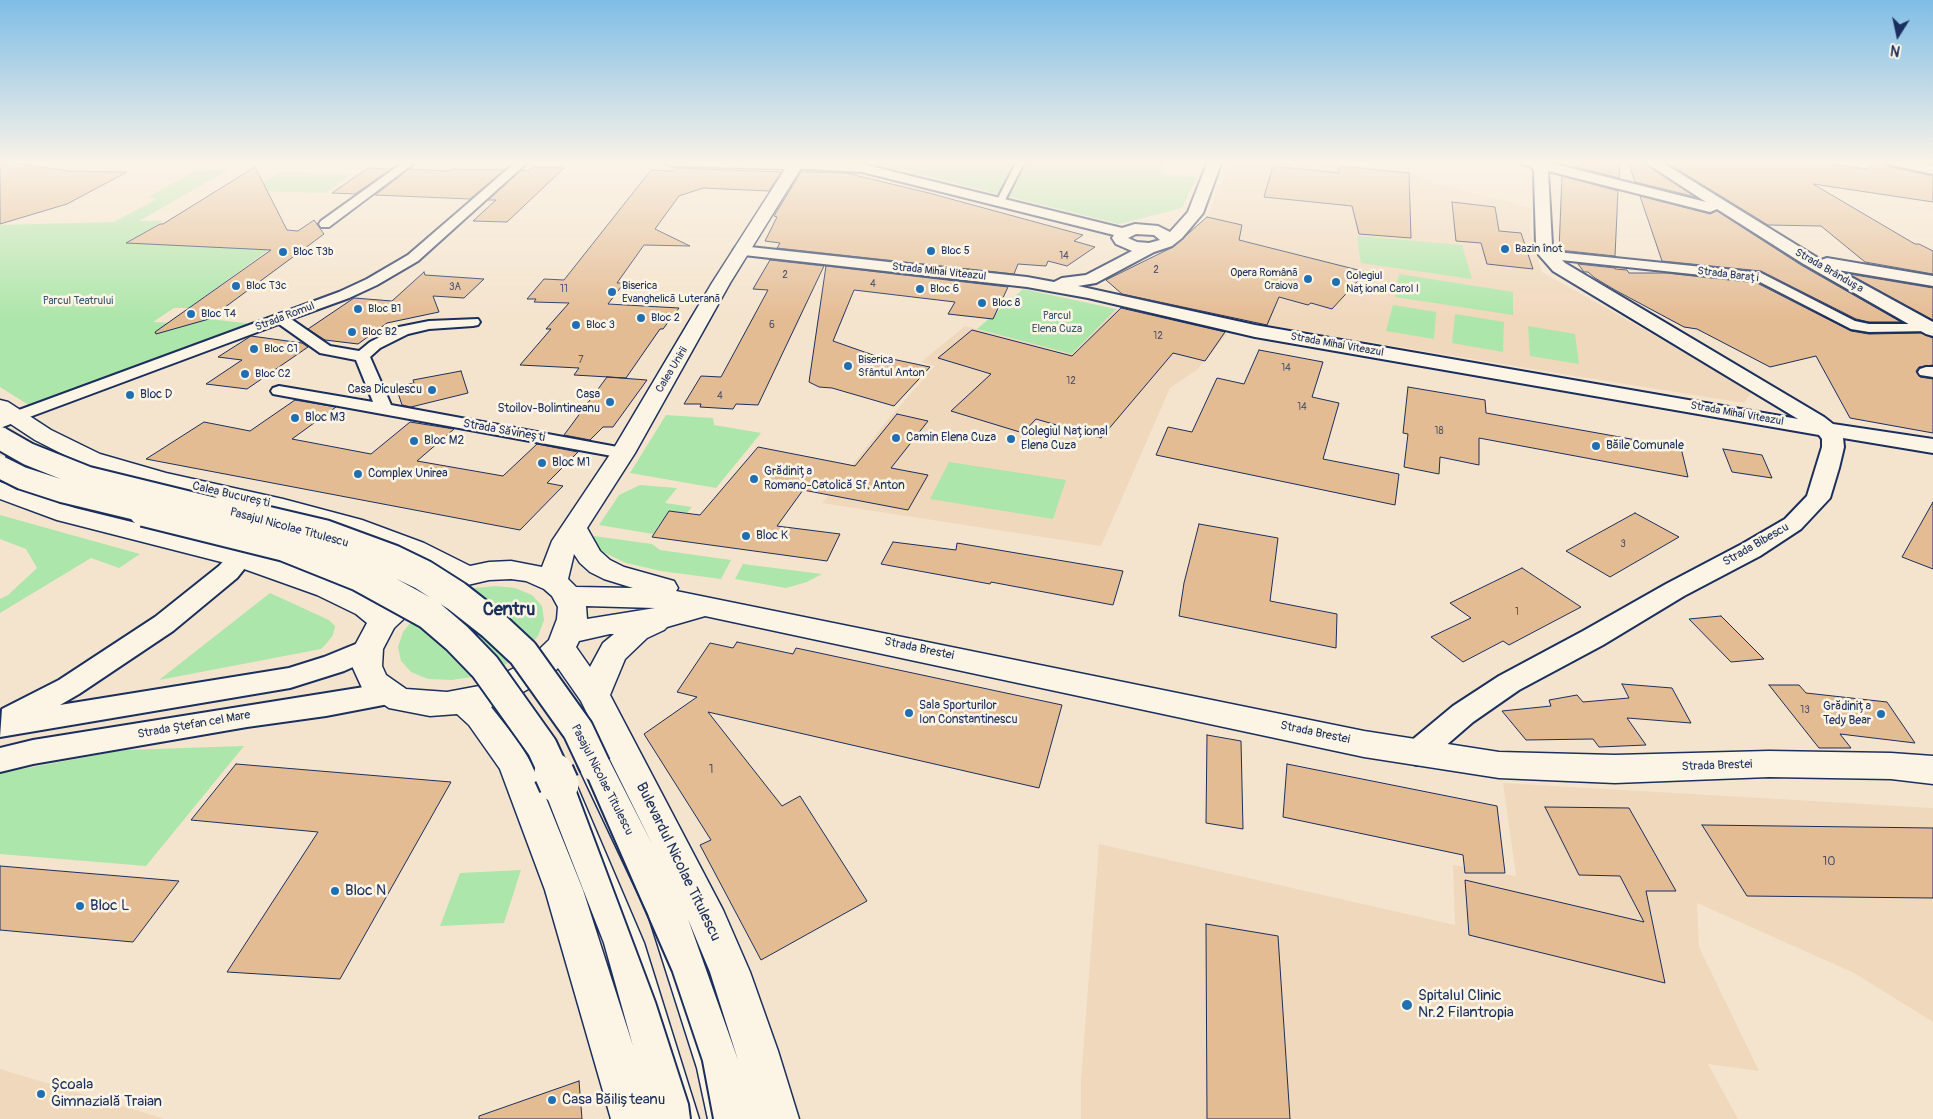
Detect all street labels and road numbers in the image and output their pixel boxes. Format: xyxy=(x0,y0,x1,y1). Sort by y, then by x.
street label: Strada Brândușa xyxy=(1792,246,1866,296)
street label: Strada Mihai Viteazul xyxy=(891,260,987,284)
street label: Strada Barați xyxy=(1697,265,1759,285)
street label: Strada Romul xyxy=(253,300,317,334)
street label: Strada Mihai Viteazul xyxy=(1289,330,1385,360)
street label: Calea Unirii xyxy=(653,345,691,395)
street label: Strada Mihai Viteazul xyxy=(1689,399,1785,429)
street label: Strada Săvinești xyxy=(462,417,546,445)
street label: Calea București xyxy=(191,479,271,511)
street label: Pasajul Nicolae Titulescu xyxy=(228,505,350,551)
street label: Strada Bibescu xyxy=(1720,520,1792,570)
street label: Strada Brestei xyxy=(883,635,955,663)
street label: Strada Ștefan cel Mare xyxy=(136,708,252,742)
street label: Strada Brestei xyxy=(1279,719,1351,747)
street label: Pasajul Nicolae Titulescu xyxy=(568,722,636,838)
street label: Strada Brestei xyxy=(1681,758,1753,774)
street label: Bulevardul Nicolae Titulescu xyxy=(632,780,724,944)

